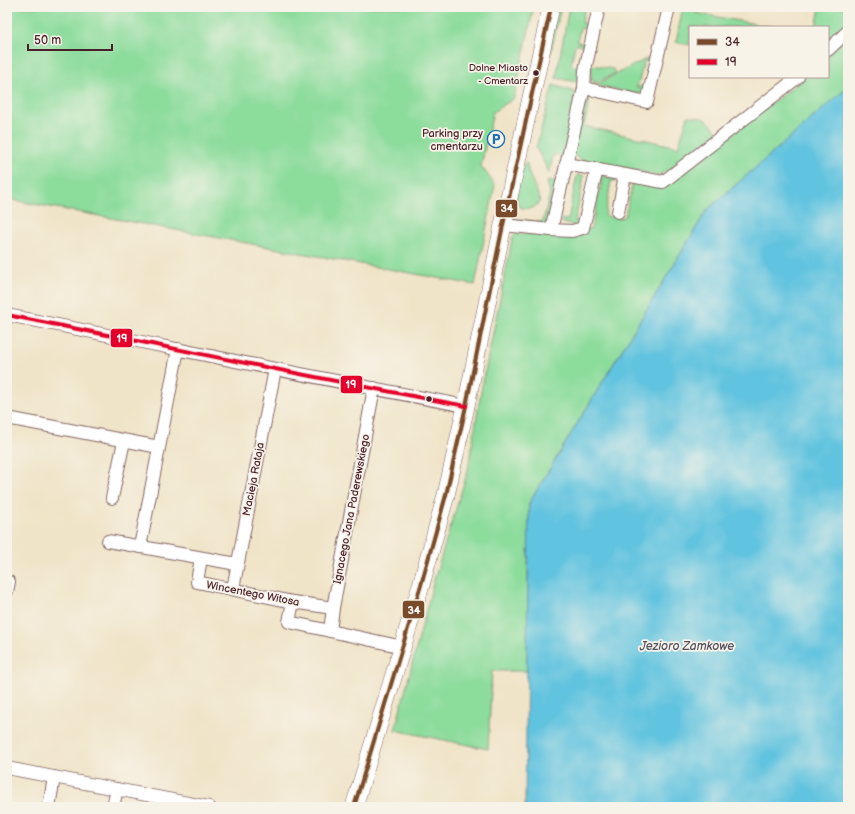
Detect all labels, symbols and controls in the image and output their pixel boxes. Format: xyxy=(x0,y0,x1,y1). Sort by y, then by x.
scale bar xyxy=(28,26,112,52)
legend xyxy=(689,26,829,78)
text: 50 m xyxy=(34,33,61,48)
text: 34 xyxy=(725,35,740,50)
text: 19 xyxy=(725,55,737,70)
place label: Dolne Miasto - Cmentarz xyxy=(469,62,528,87)
marker: Dolne Miasto - Cmentarz xyxy=(531,68,541,78)
place label: Parking przy cmentarzu xyxy=(422,127,483,153)
parking icon: Parking przy cmentarzu xyxy=(486,129,506,149)
line badge: 34 xyxy=(495,199,518,218)
text: 34 xyxy=(501,202,514,215)
line badge: 19 xyxy=(110,328,133,348)
text: 19 xyxy=(116,332,128,345)
line badge: 19 xyxy=(340,375,363,394)
text: 19 xyxy=(345,378,357,391)
unlabelled marker xyxy=(424,394,434,404)
street label: Ignacego Jana Paderewskiego xyxy=(331,433,372,585)
street label: Macieja Rataja xyxy=(240,441,267,517)
street label: Wincentego Witosa xyxy=(205,578,301,609)
line badge: 34 xyxy=(402,600,425,619)
text: 34 xyxy=(408,604,421,617)
water label: Jezioro Zamkowe xyxy=(639,639,734,654)

